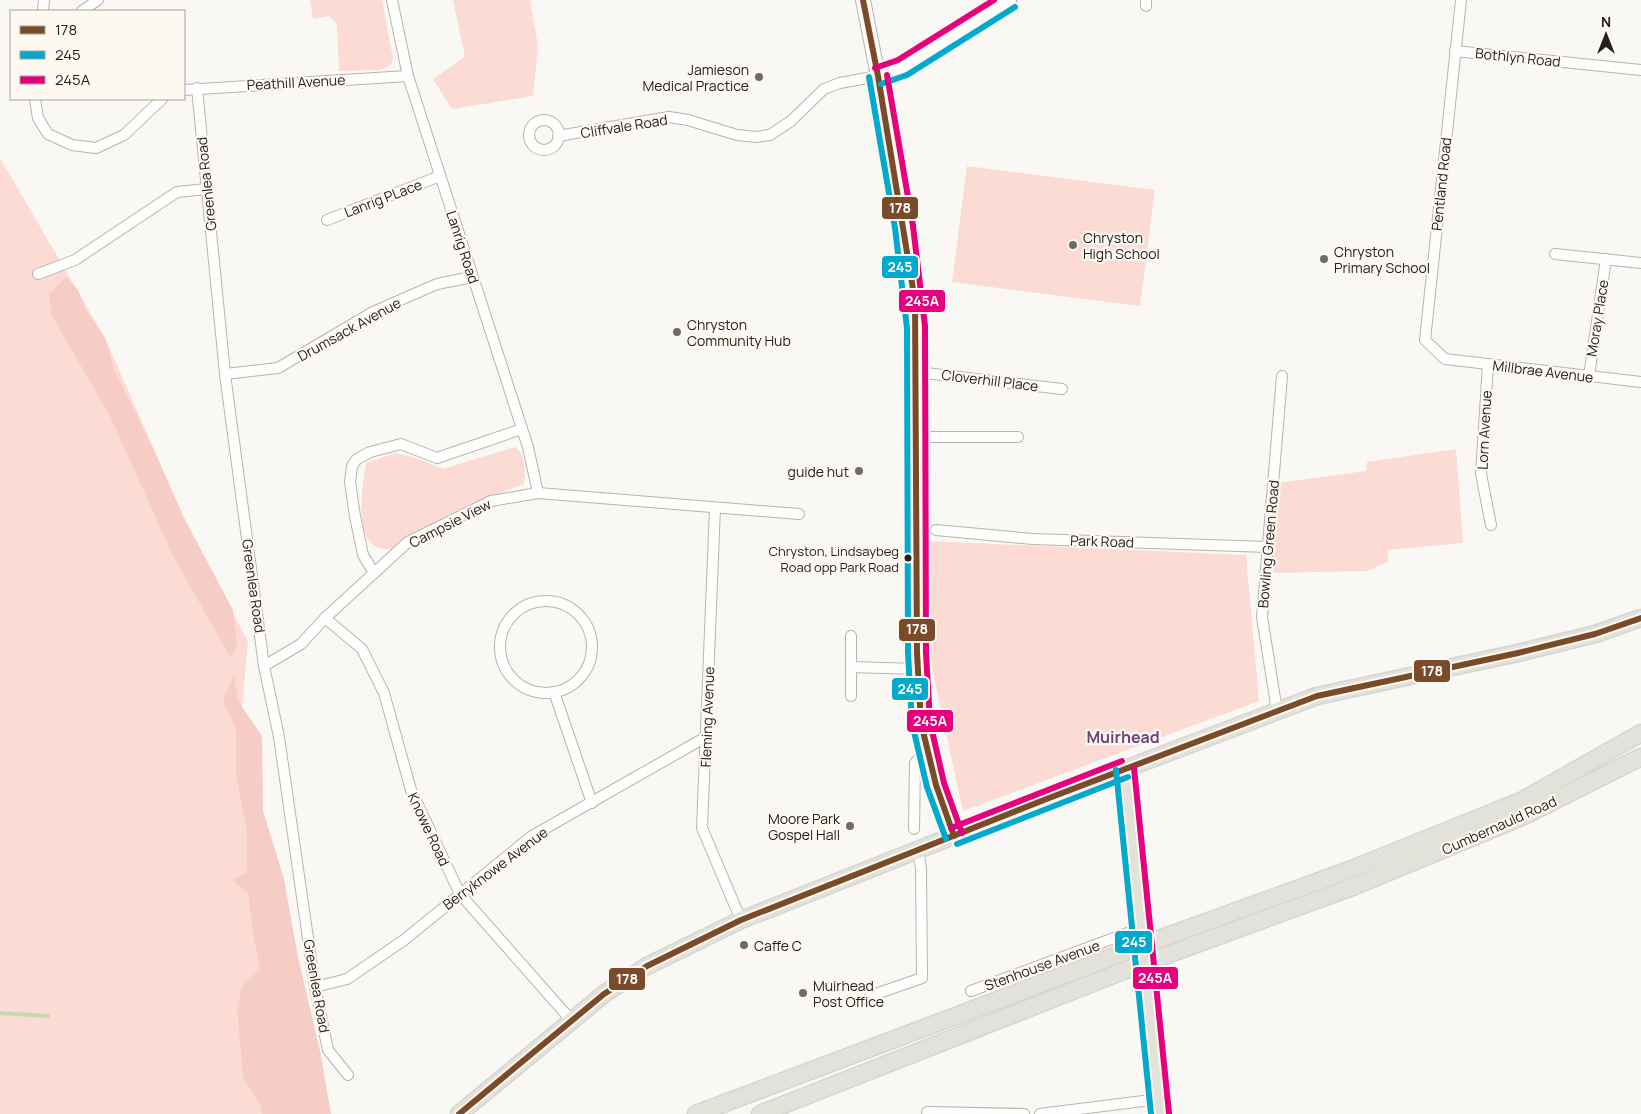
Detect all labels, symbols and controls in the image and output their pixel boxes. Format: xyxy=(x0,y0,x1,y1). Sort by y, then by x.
legend xyxy=(10,10,185,100)
north arrow xyxy=(1581,10,1631,60)
text: N xyxy=(1601,12,1611,31)
text: 178 xyxy=(55,19,77,40)
street label: Bothlyn Road xyxy=(1474,43,1562,71)
text: 245 xyxy=(55,44,81,65)
place label: Jamieson Medical Practice xyxy=(643,60,749,95)
text: 245A xyxy=(55,69,91,90)
street label: Peathill Avenue xyxy=(246,70,346,94)
marker: Jamieson Medical Practice xyxy=(753,71,765,83)
street label: Cliffvale Road xyxy=(579,110,669,142)
street label: Greenlea Road xyxy=(192,136,220,232)
street label: Pentland Road xyxy=(1427,136,1455,232)
street label: Lanrig PLace xyxy=(341,174,425,222)
line badge: 178 xyxy=(881,196,919,220)
text: 178 xyxy=(889,198,911,217)
street label: Lanrig Road xyxy=(442,208,484,286)
place label: Chryston High School xyxy=(1083,228,1160,263)
marker: Chryston High School xyxy=(1067,239,1079,251)
place label: Chryston Primary School xyxy=(1334,242,1430,277)
marker: Chryston Primary School xyxy=(1318,253,1330,265)
line badge: 245 xyxy=(881,255,919,279)
text: 245 xyxy=(888,257,912,276)
street label: Moray Place xyxy=(1582,278,1612,358)
line badge: 245A xyxy=(898,289,946,313)
text: 245A xyxy=(905,291,940,310)
street label: Drumsack Avenue xyxy=(294,293,404,365)
place label: Chryston Community Hub xyxy=(687,315,791,350)
marker: Chryston Community Hub xyxy=(671,326,683,338)
street label: Millbrae Avenue xyxy=(1492,355,1594,387)
street label: Cloverhill Place xyxy=(940,365,1040,395)
street label: Lorn Avenue xyxy=(1472,390,1496,470)
place label: guide hut xyxy=(788,462,849,481)
marker: guide hut xyxy=(853,465,865,477)
street label: Bowling Green Road xyxy=(1253,479,1283,609)
street label: Campsie View xyxy=(406,494,494,552)
street label: Park Road xyxy=(1070,530,1134,552)
street label: Greenlea Road xyxy=(238,538,270,634)
place label: Chryston, Lindsaybeg Road opp Park Road xyxy=(769,542,899,576)
marker: Chryston, Lindsaybeg Road opp Park Road xyxy=(903,553,913,563)
line badge: 178 xyxy=(898,618,936,642)
text: 178 xyxy=(906,619,928,638)
line badge: 178 xyxy=(1413,659,1451,683)
text: 178 xyxy=(1421,661,1443,680)
street label: Fleming Avenue xyxy=(696,666,718,768)
line badge: 245 xyxy=(891,677,929,701)
text: 245 xyxy=(898,679,922,698)
line badge: 245A xyxy=(906,709,954,733)
text: 245A xyxy=(913,711,948,730)
district label: Muirhead xyxy=(1086,726,1160,748)
street label: Knowe Road xyxy=(404,789,454,869)
street label: Cumbernauld Road xyxy=(1439,791,1559,859)
place label: Moore Park Gospel Hall xyxy=(768,809,841,844)
marker: Moore Park Gospel Hall xyxy=(844,820,856,832)
street label: Berryknowe Avenue xyxy=(439,822,551,914)
line badge: 245 xyxy=(1114,930,1153,954)
text: 245 xyxy=(1122,932,1146,951)
street label: Stenhouse Avenue xyxy=(982,935,1102,995)
place label: Caffe C xyxy=(754,936,802,955)
street label: Greenlea Road xyxy=(299,938,335,1034)
marker: Caffe C xyxy=(738,939,750,951)
line badge: 245A xyxy=(1132,966,1179,990)
line badge: 178 xyxy=(608,967,646,991)
text: 245A xyxy=(1138,968,1173,987)
text: 178 xyxy=(616,969,638,988)
place label: Muirhead Post Office xyxy=(813,976,884,1011)
marker: Muirhead Post Office xyxy=(797,987,809,999)

